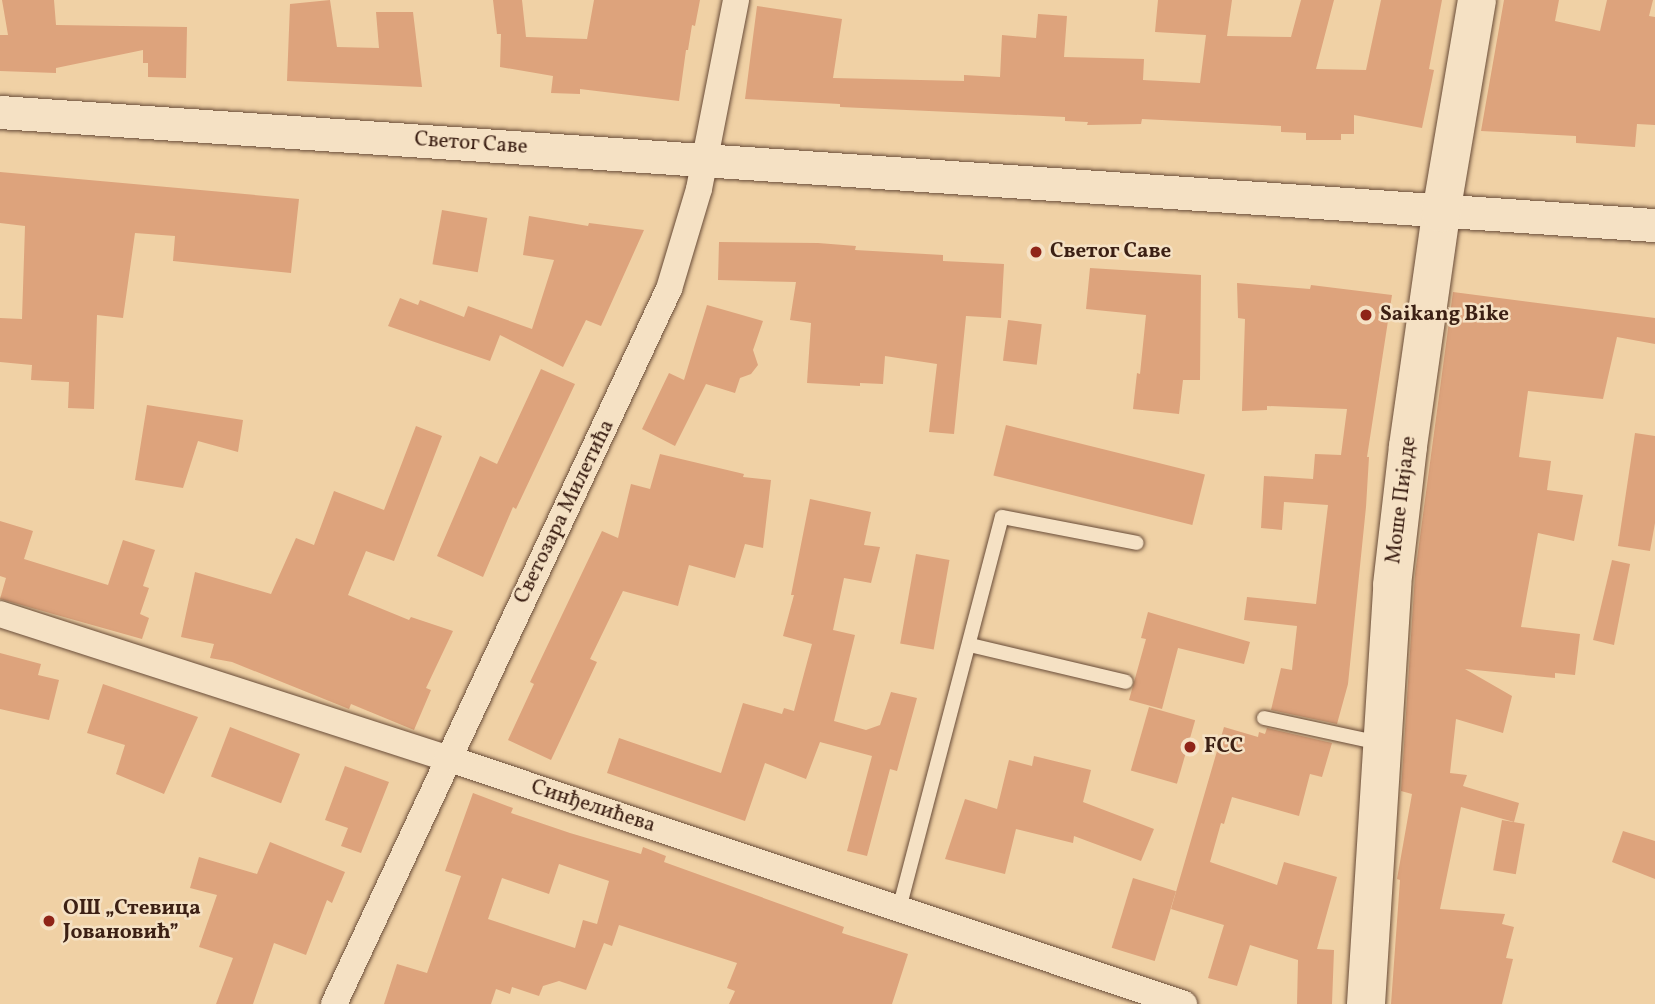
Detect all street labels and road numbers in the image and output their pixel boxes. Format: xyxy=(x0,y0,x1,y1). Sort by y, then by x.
street label: Светог Саве xyxy=(413,127,529,161)
street label: Светозара Милетића xyxy=(510,416,620,608)
street label: Моше Пијаде xyxy=(1382,435,1422,565)
street label: Синђелићева xyxy=(528,775,658,839)

